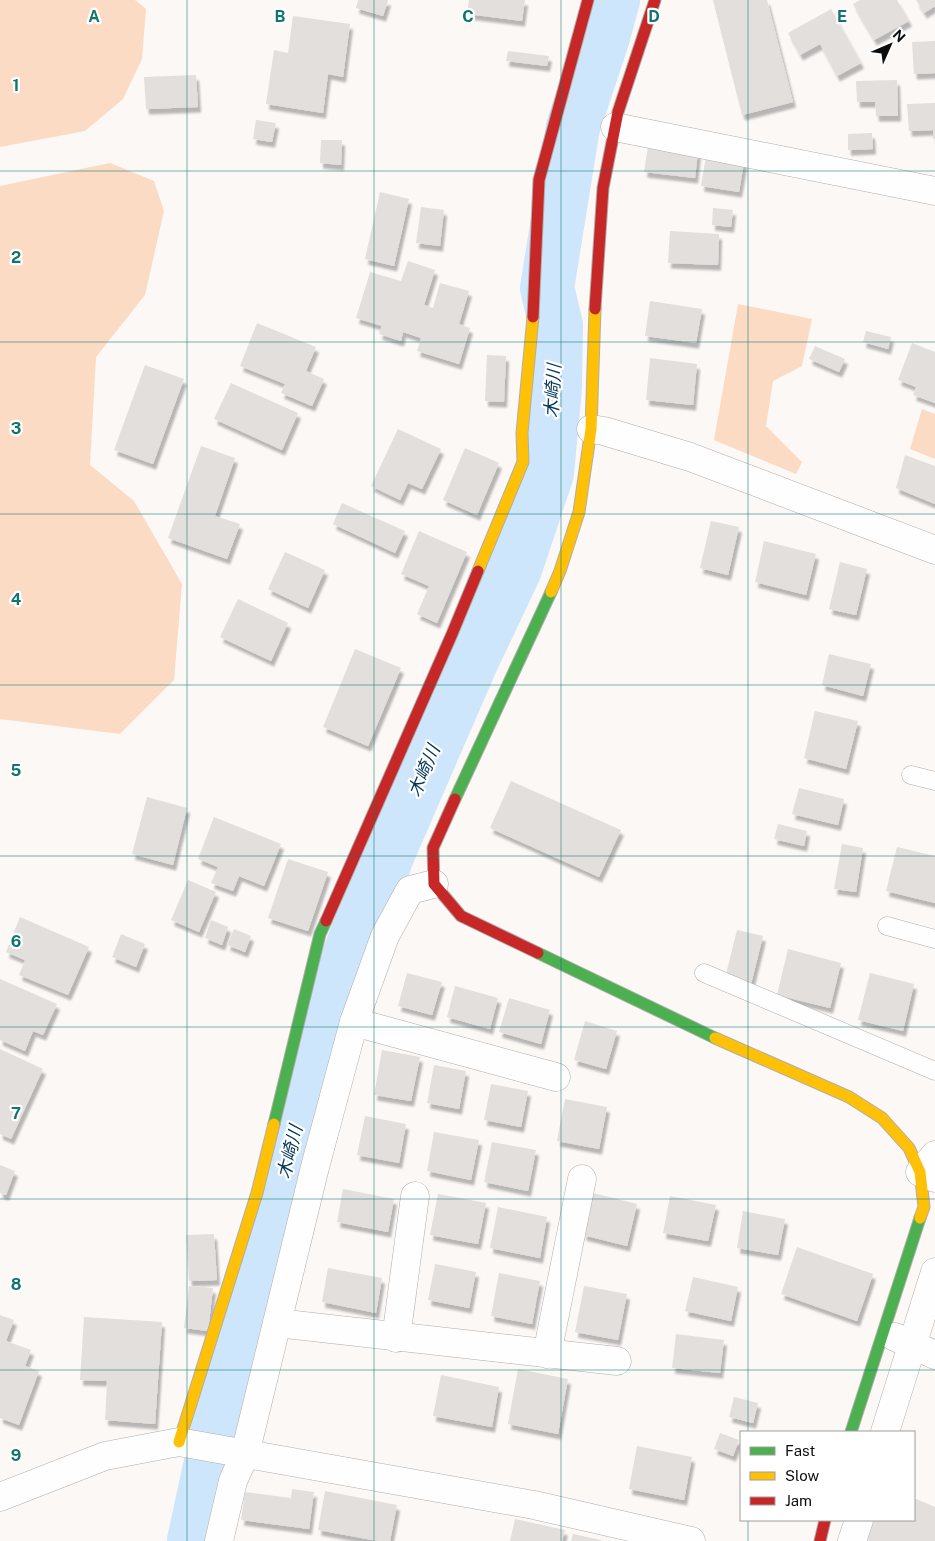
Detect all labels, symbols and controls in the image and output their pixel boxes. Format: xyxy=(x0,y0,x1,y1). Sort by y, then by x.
text: A xyxy=(88,7,100,26)
text: B xyxy=(275,7,286,26)
text: C xyxy=(462,7,474,26)
text: D xyxy=(648,7,660,26)
text: E xyxy=(837,7,847,26)
north arrow xyxy=(865,20,915,70)
text: N xyxy=(890,26,909,45)
text: 1 xyxy=(13,76,19,95)
text: 2 xyxy=(11,248,21,267)
water label: 木崎川 xyxy=(541,361,565,418)
text: 3 xyxy=(11,419,21,438)
text: 4 xyxy=(11,590,22,609)
water label: 木崎川 xyxy=(403,740,445,800)
text: 5 xyxy=(11,761,22,780)
text: 6 xyxy=(11,932,21,951)
text: 7 xyxy=(11,1104,21,1123)
water label: 木崎川 xyxy=(273,1121,307,1181)
text: 8 xyxy=(11,1275,22,1294)
legend xyxy=(740,1431,915,1521)
text: Fast xyxy=(785,1442,815,1459)
text: 9 xyxy=(11,1446,21,1465)
text: Slow xyxy=(785,1467,820,1484)
text: Jam xyxy=(785,1492,812,1509)

